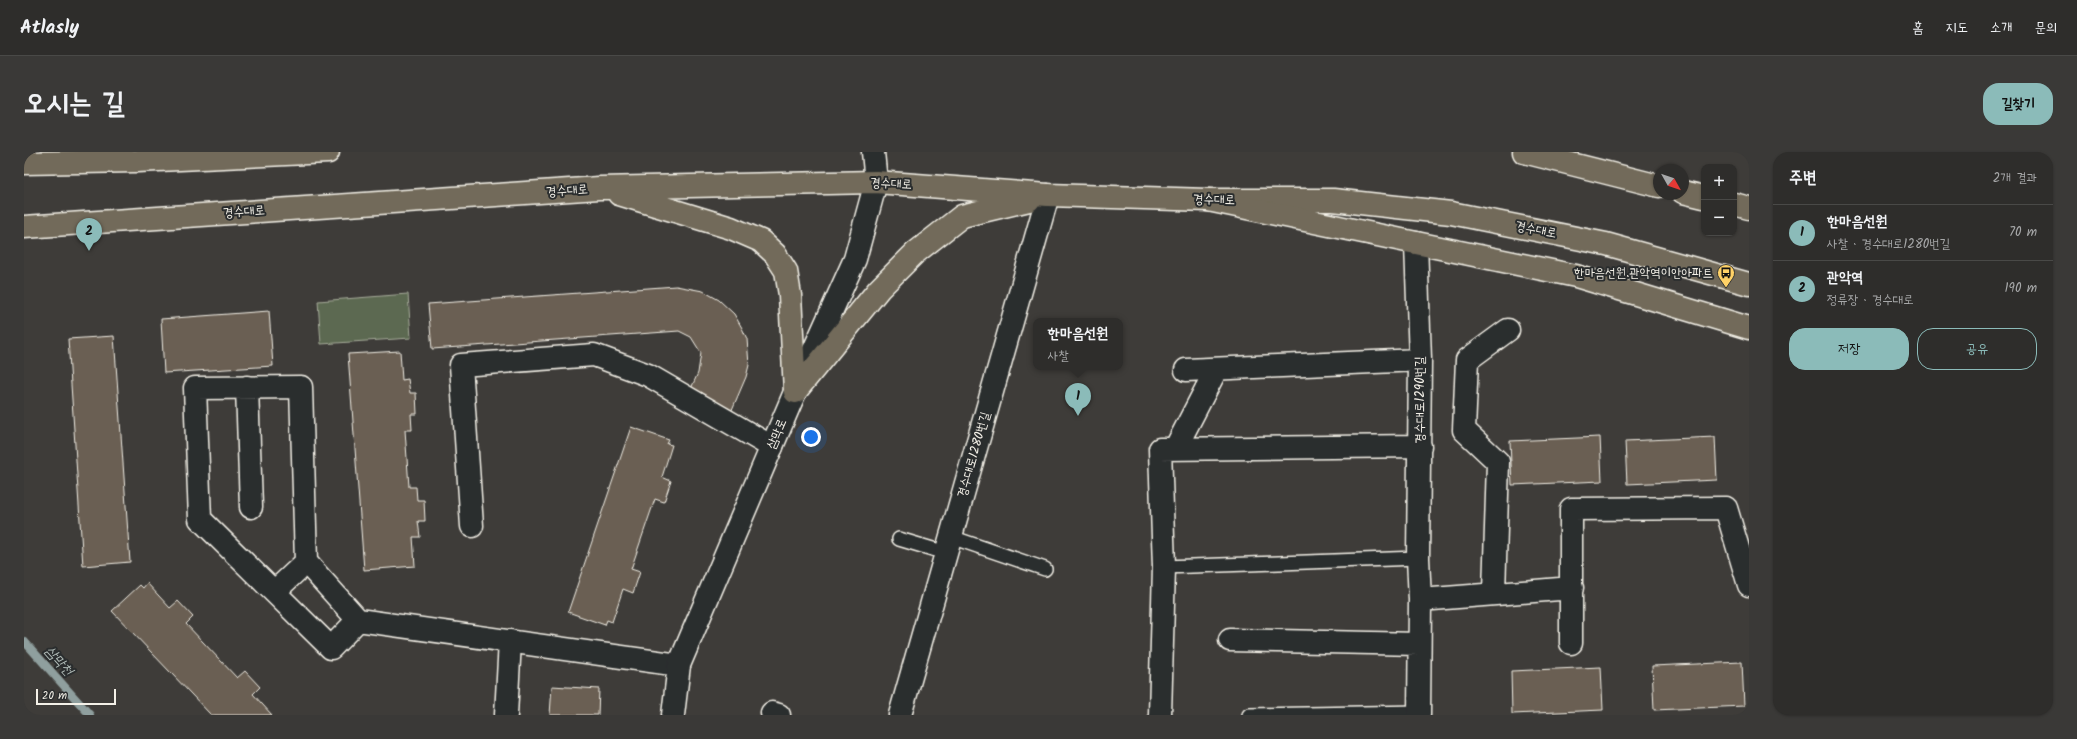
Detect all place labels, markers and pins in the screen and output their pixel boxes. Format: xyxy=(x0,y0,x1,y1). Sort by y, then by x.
pin: 2 xyxy=(76,218,102,251)
place label: 한마음선원.관악역이안아파트 xyxy=(1574,263,1713,284)
bus stop icon: 한마음선원.관악역이안아파트 xyxy=(1716,263,1736,288)
pin: 1 xyxy=(1065,383,1091,416)

